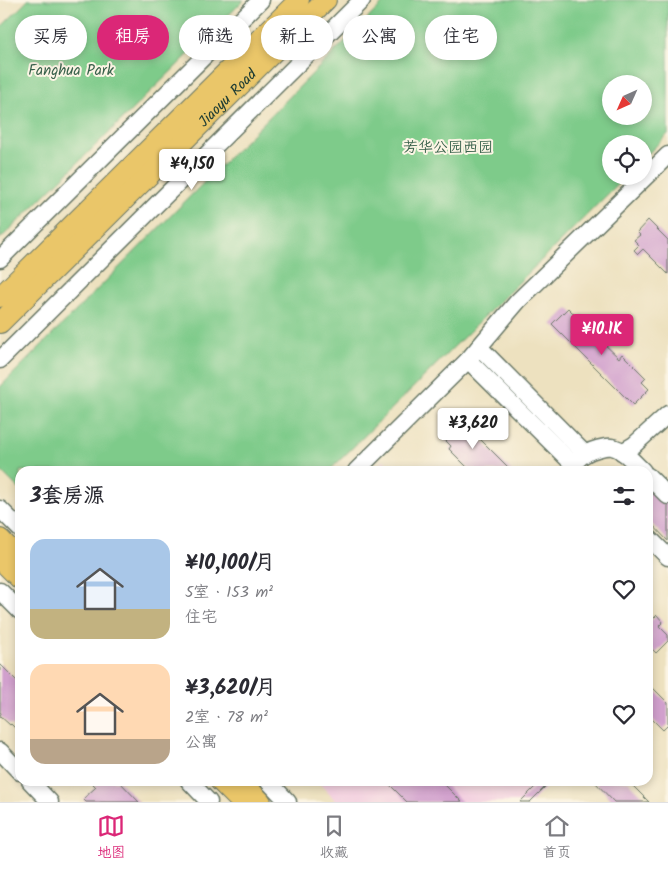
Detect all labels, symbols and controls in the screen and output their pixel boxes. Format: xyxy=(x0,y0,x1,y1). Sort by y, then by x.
chip: 买房 xyxy=(15,15,87,60)
chip: 租房 xyxy=(97,15,169,60)
chip: 筛选 xyxy=(179,15,251,60)
chip: 新上 xyxy=(261,15,333,60)
chip: 公寓 xyxy=(343,15,415,60)
chip: 住宅 xyxy=(425,15,497,60)
park label: Fanghua Park xyxy=(28,59,115,83)
street label: Jiaoyu Road xyxy=(193,63,263,133)
north arrow xyxy=(602,75,652,125)
map controls xyxy=(602,75,652,185)
button: locate xyxy=(602,135,652,185)
park label: 芳华公园西园 xyxy=(403,136,493,160)
pin: ¥4,150 xyxy=(151,148,233,191)
text: ¥4,150 xyxy=(170,152,214,177)
pin: ¥10.1K xyxy=(561,314,643,356)
text: ¥10.1K xyxy=(581,317,623,342)
pin: ¥3,620 xyxy=(432,408,514,450)
text: ¥3,620 xyxy=(449,411,498,436)
text: 3套房源 xyxy=(30,480,105,513)
icon: filters xyxy=(610,482,638,510)
text: ¥10,100/月 xyxy=(185,547,275,580)
icon: home xyxy=(70,559,130,619)
icon: heart xyxy=(610,575,638,603)
text: 5室 · 153 m² xyxy=(185,580,273,605)
text: 住宅 xyxy=(185,605,217,630)
text: ¥3,620/月 xyxy=(185,672,276,705)
icon: home xyxy=(70,684,130,744)
icon: heart xyxy=(610,700,638,728)
text: 2室 · 78 m² xyxy=(185,705,268,730)
text: 公寓 xyxy=(185,730,217,755)
tab: 地图 xyxy=(97,812,125,864)
tab: 收藏 xyxy=(320,812,348,864)
tab: 首页 xyxy=(543,812,571,864)

